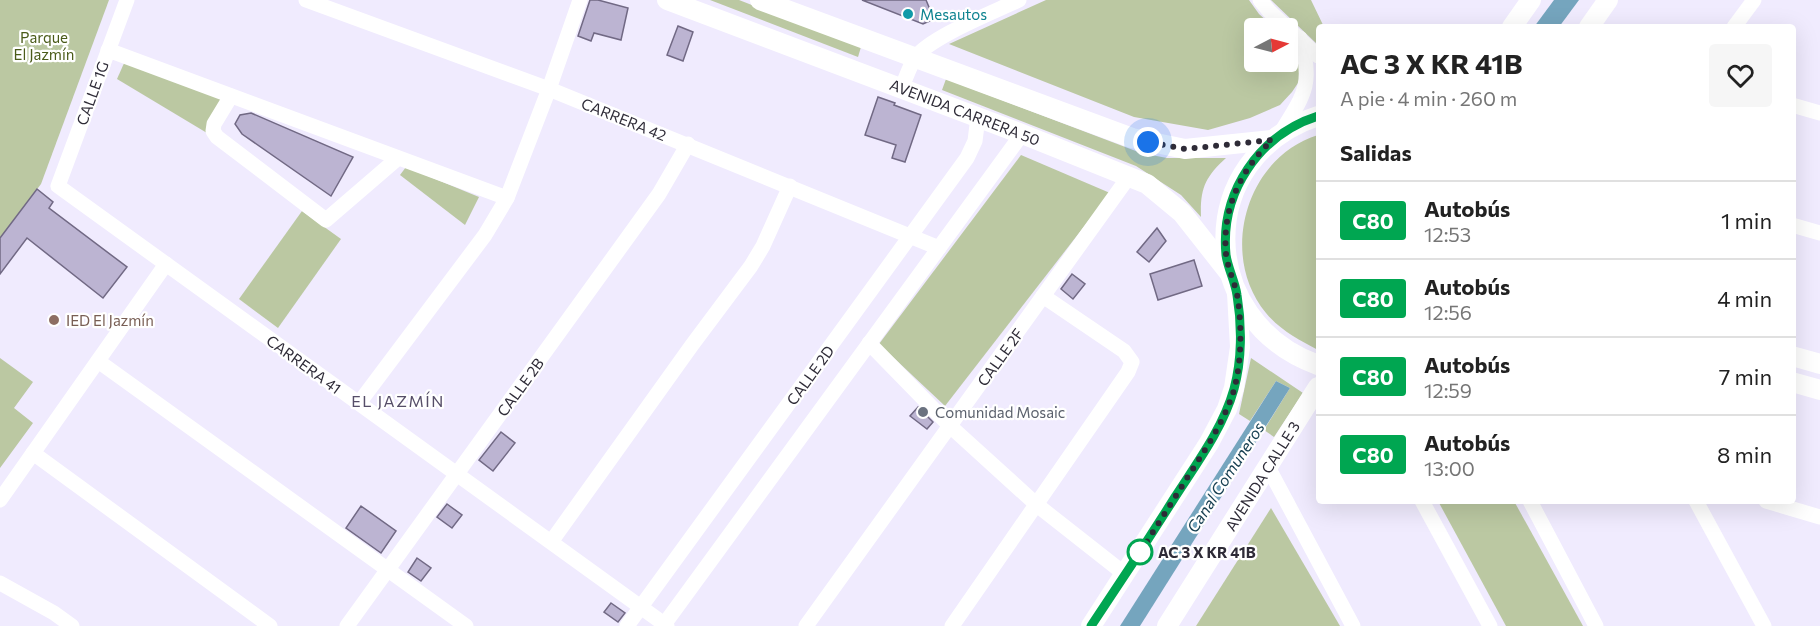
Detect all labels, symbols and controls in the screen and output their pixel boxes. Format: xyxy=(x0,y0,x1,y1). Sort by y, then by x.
place label: Mesautos xyxy=(920,5,987,23)
marker: Mesautos xyxy=(901,7,915,21)
north arrow xyxy=(1244,18,1298,72)
map controls xyxy=(1244,18,1298,72)
park label: Parque El Jazmín xyxy=(14,28,74,63)
button: heart xyxy=(1709,44,1772,107)
text: AC 3 X KR 41B xyxy=(1340,46,1522,80)
street label: CALLE 1G xyxy=(72,58,112,128)
street label: AVENIDA CARRERA 50 xyxy=(888,75,1042,149)
text: A pie · 4 min · 260 m xyxy=(1340,86,1517,110)
street label: CARRERA 42 xyxy=(579,94,669,144)
your location xyxy=(1133,127,1163,157)
text: Salidas xyxy=(1340,139,1412,166)
text: Autobús xyxy=(1424,195,1510,222)
text: 1 min xyxy=(1721,207,1772,234)
text: C80 xyxy=(1352,208,1394,233)
text: 12:53 xyxy=(1424,222,1471,246)
text: Autobús xyxy=(1424,273,1510,300)
text: 4 min xyxy=(1717,285,1772,312)
text: C80 xyxy=(1352,286,1394,311)
text: 12:56 xyxy=(1424,300,1472,324)
place label: IED El Jazmín xyxy=(66,311,154,329)
marker: IED El Jazmín xyxy=(47,313,61,327)
street label: CALLE 2F xyxy=(973,325,1027,389)
street label: CARRERA 41 xyxy=(263,331,345,397)
street label: CALLE 2D xyxy=(782,342,838,408)
text: Autobús xyxy=(1424,351,1510,378)
street label: CALLE 2B xyxy=(493,354,547,420)
text: 7 min xyxy=(1719,363,1772,390)
text: C80 xyxy=(1352,364,1394,389)
text: 12:59 xyxy=(1424,378,1472,402)
district label: EL JAZMÍN xyxy=(351,391,445,410)
place label: Comunidad Mosaic xyxy=(935,403,1065,421)
marker: Comunidad Mosaic xyxy=(916,405,930,419)
water label: Canal Comuneros xyxy=(1182,418,1268,536)
street label: AVENIDA CALLE 3 xyxy=(1221,418,1303,534)
text: Autobús xyxy=(1424,429,1510,456)
text: 8 min xyxy=(1717,441,1772,468)
text: C80 xyxy=(1352,442,1394,467)
text: 13:00 xyxy=(1424,456,1475,480)
marker: AC 3 X KR 41B xyxy=(1127,539,1153,565)
place label: AC 3 X KR 41B xyxy=(1158,543,1256,561)

